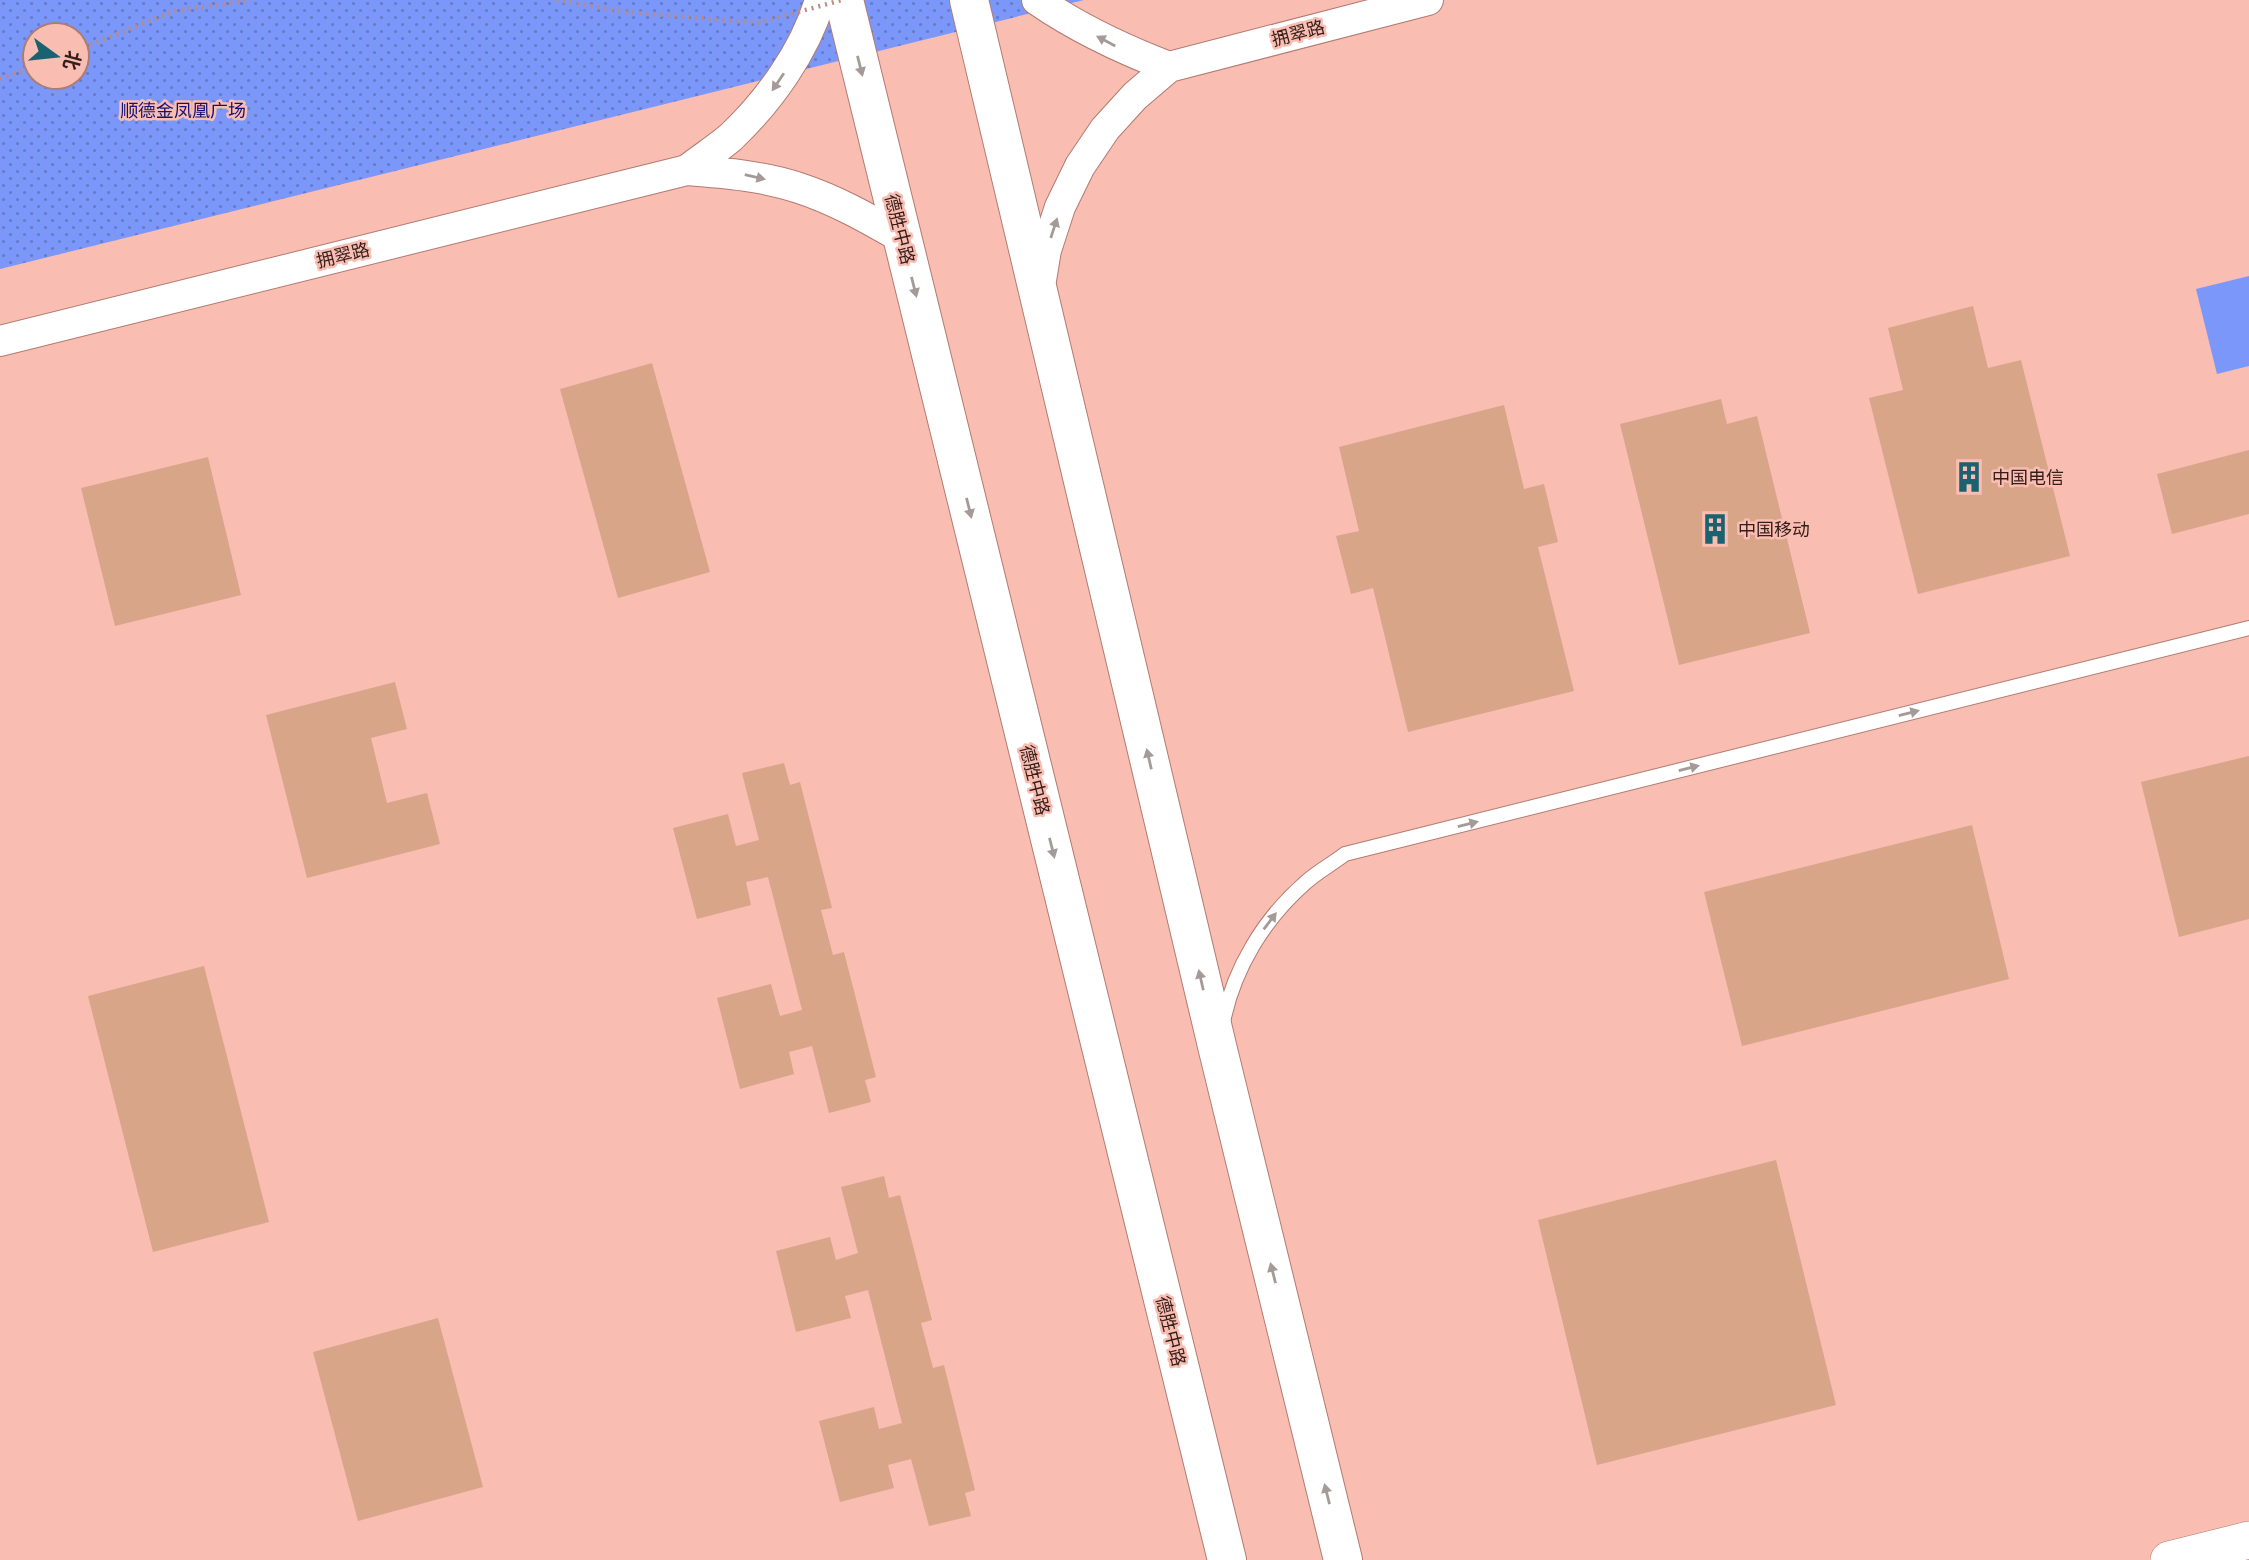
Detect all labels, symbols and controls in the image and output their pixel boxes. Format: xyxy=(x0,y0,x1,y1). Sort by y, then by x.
street label: 拥翠路 xyxy=(1269,16,1327,50)
north arrow xyxy=(21,21,91,91)
one-way arrow xyxy=(1096,36,1116,47)
text: 北 xyxy=(59,48,86,72)
one-way arrow xyxy=(855,55,866,77)
one-way arrow xyxy=(771,72,784,92)
park label: 顺德金凤凰广场 xyxy=(120,100,246,121)
one-way arrow xyxy=(744,172,766,183)
street label: 德胜中路 xyxy=(881,192,919,266)
one-way arrow xyxy=(1049,217,1059,238)
street label: 拥翠路 xyxy=(314,238,372,272)
one-way arrow xyxy=(909,276,920,298)
building icon: 中国电信 xyxy=(1952,460,1986,494)
place label: 中国电信 xyxy=(1992,467,2064,488)
one-way arrow xyxy=(964,497,975,519)
building icon: 中国移动 xyxy=(1698,512,1732,546)
place label: 中国移动 xyxy=(1738,519,1810,540)
one-way arrow xyxy=(1899,707,1921,718)
street label: 德胜中路 xyxy=(1016,743,1054,817)
one-way arrow xyxy=(1143,748,1154,770)
one-way arrow xyxy=(1678,762,1700,773)
one-way arrow xyxy=(1457,818,1479,829)
one-way arrow xyxy=(1047,837,1058,859)
one-way arrow xyxy=(1263,912,1277,930)
one-way arrow xyxy=(1195,969,1206,991)
one-way arrow xyxy=(1267,1262,1278,1284)
street label: 德胜中路 xyxy=(1152,1294,1190,1368)
one-way arrow xyxy=(1321,1483,1332,1505)

